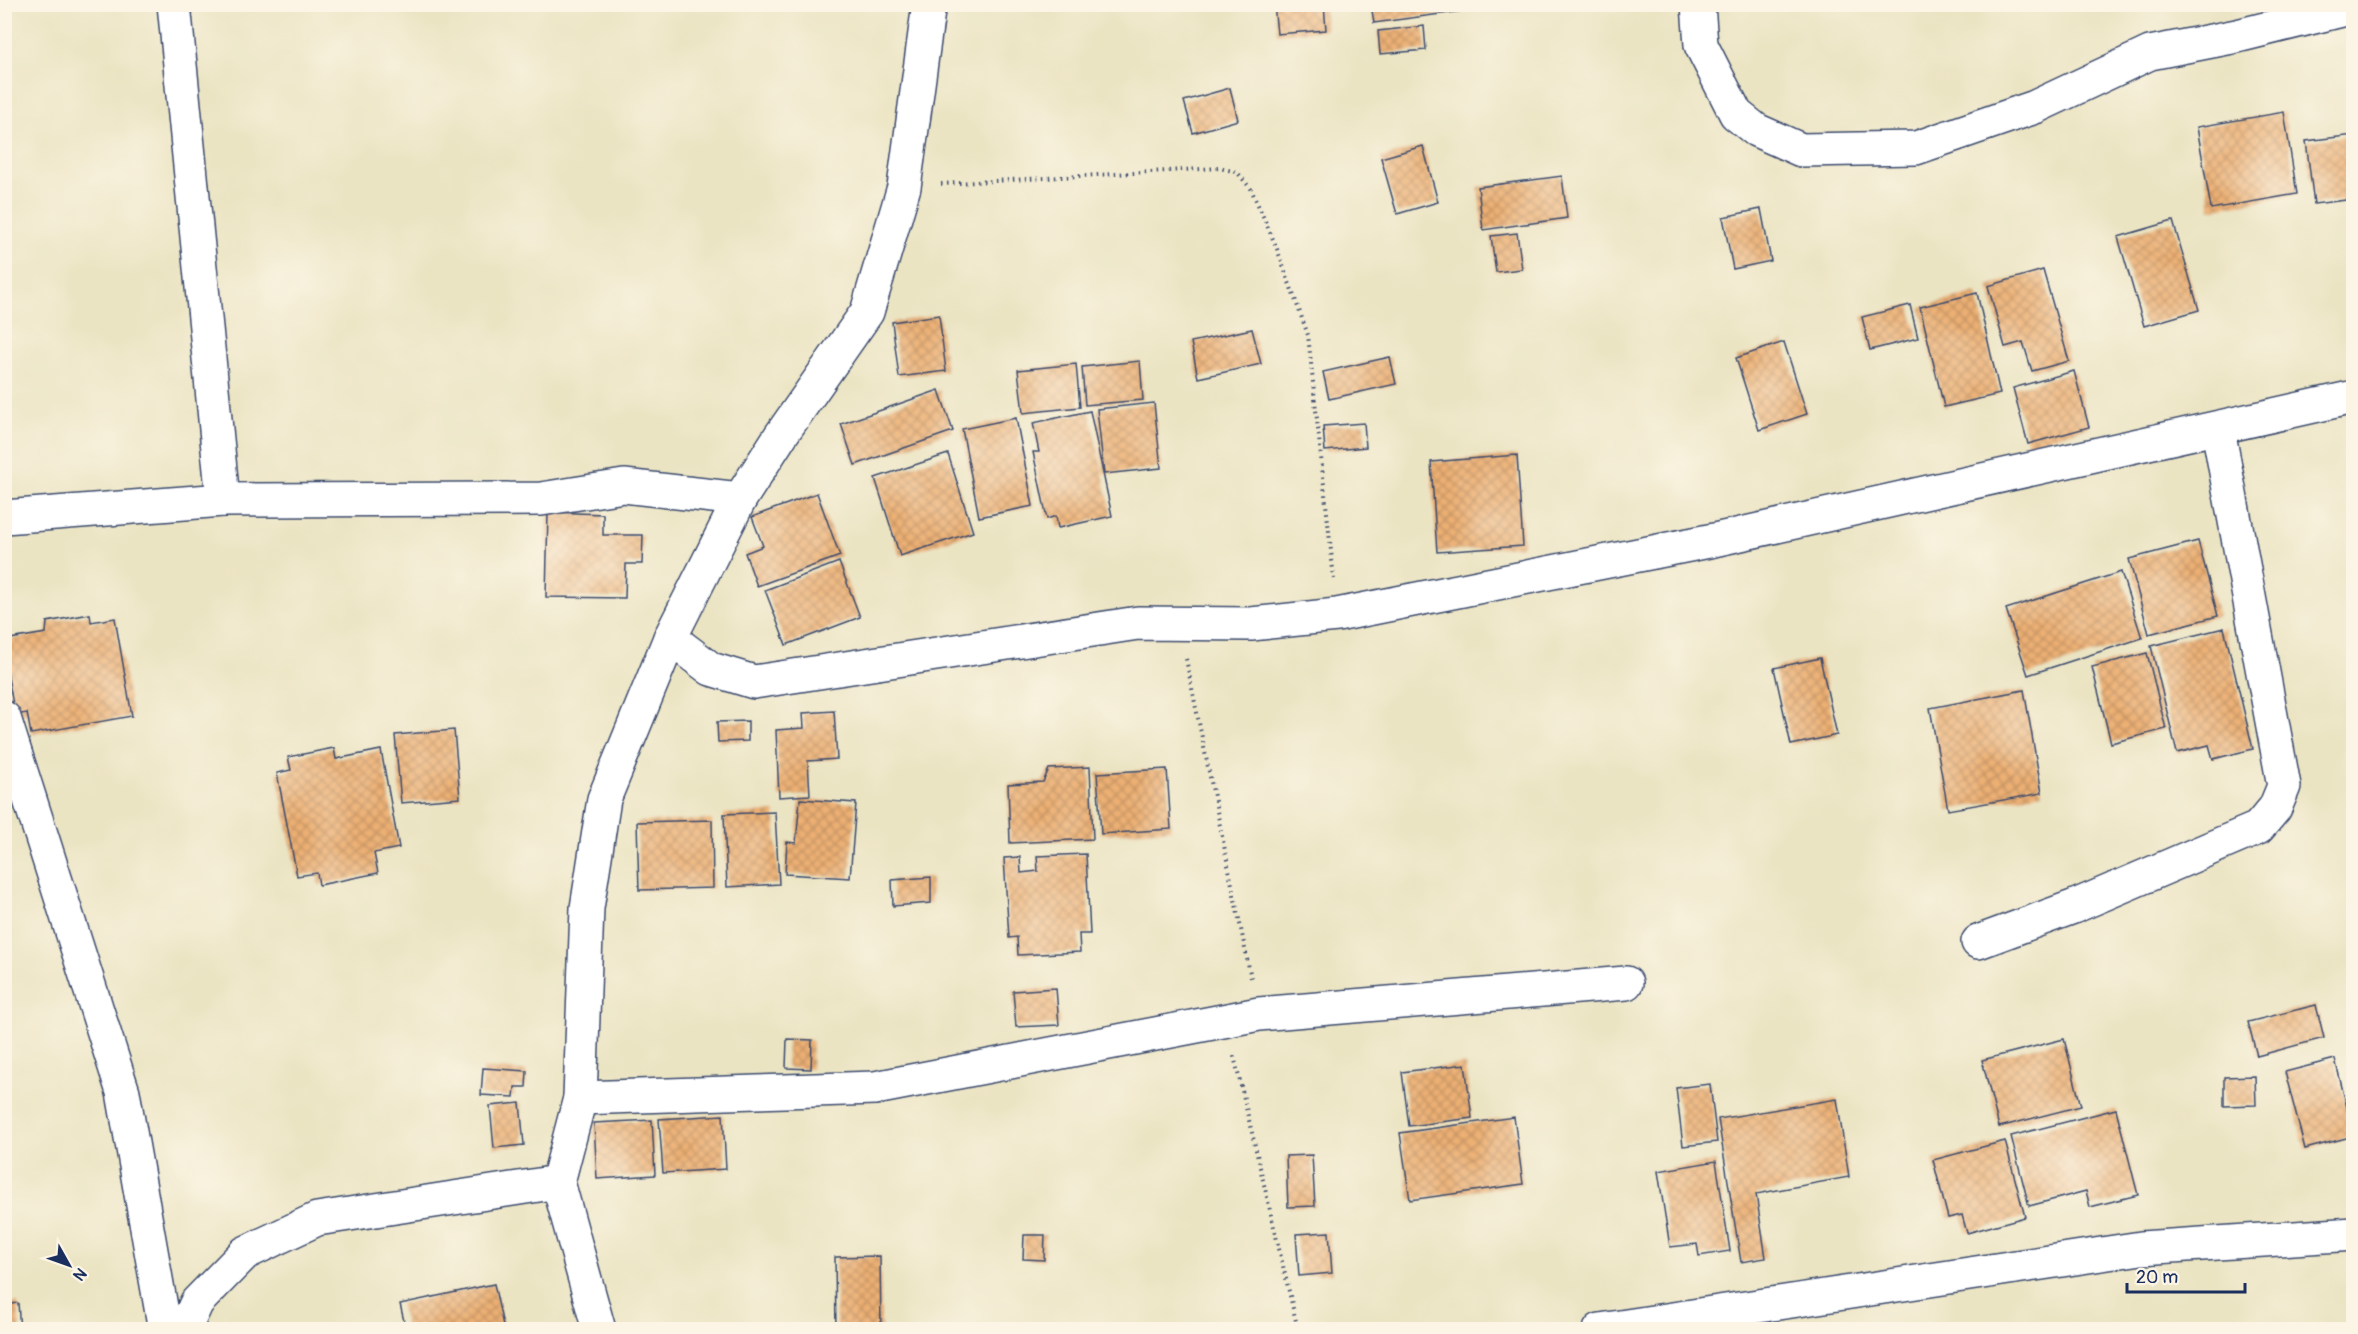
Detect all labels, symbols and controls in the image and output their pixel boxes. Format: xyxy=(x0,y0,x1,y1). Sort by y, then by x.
north arrow xyxy=(39,1235,99,1295)
scale bar xyxy=(2127,1256,2246,1294)
text: N xyxy=(68,1263,91,1285)
text: 20 m xyxy=(2136,1266,2178,1289)

